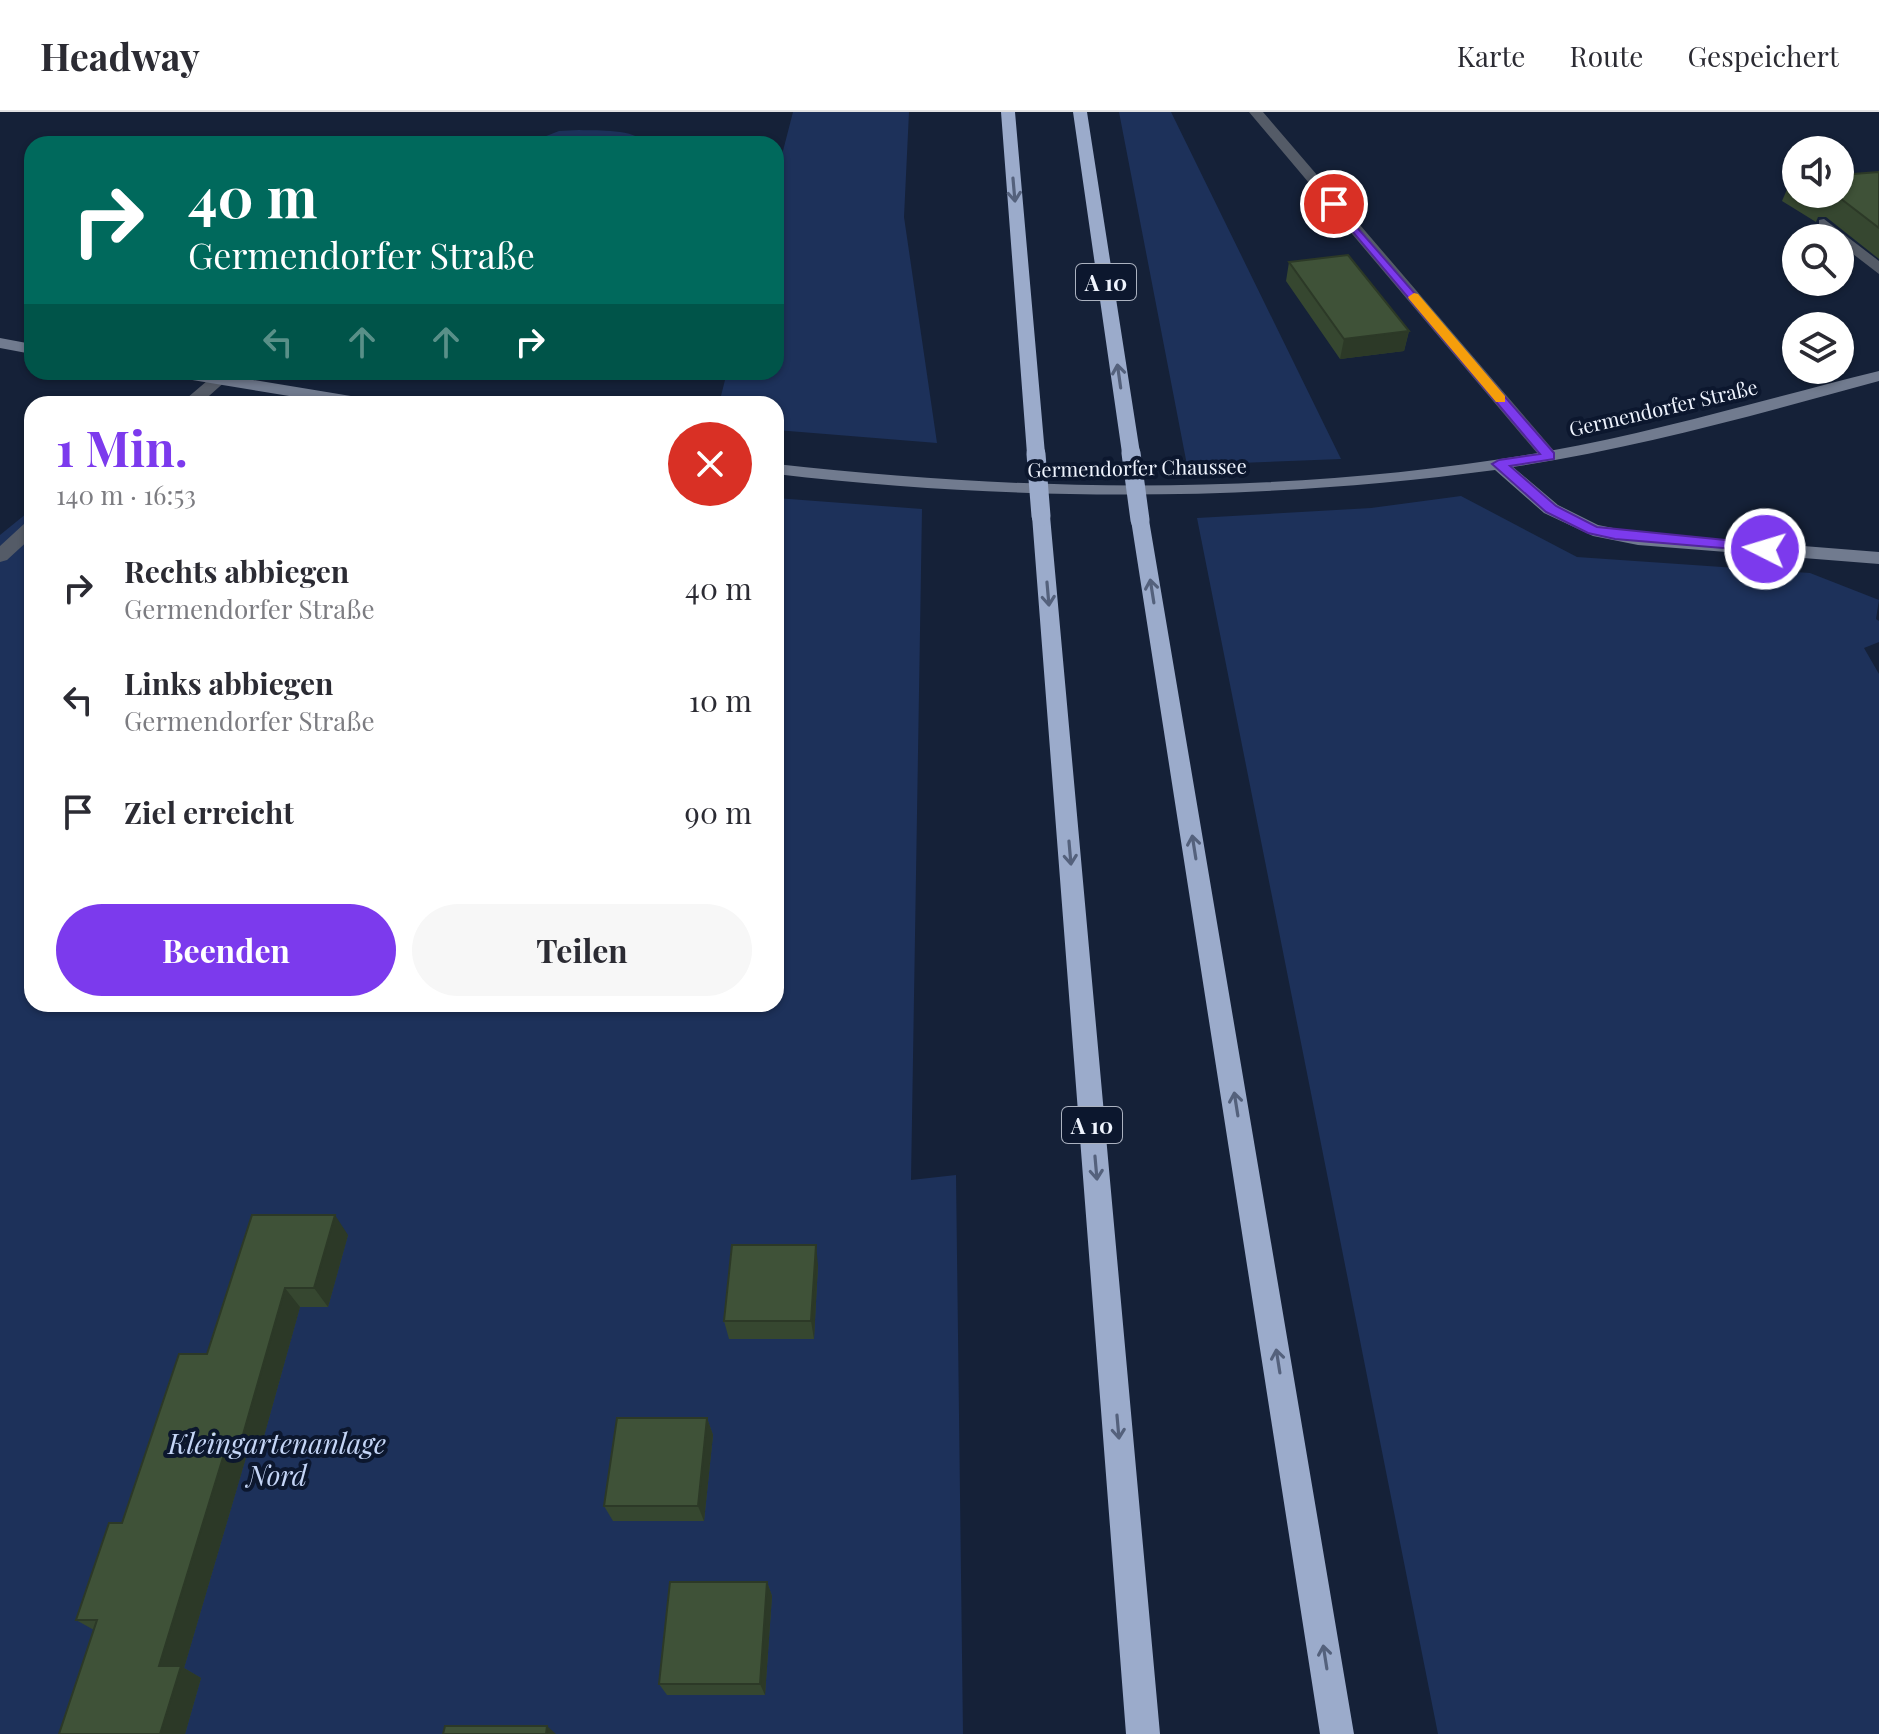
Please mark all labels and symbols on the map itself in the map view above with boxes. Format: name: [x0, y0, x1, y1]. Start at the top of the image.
pin: [1300, 170, 1368, 238]
one-way arrow: [1007, 176, 1022, 203]
road number: A 10: [1076, 264, 1136, 300]
one-way arrow: [1111, 363, 1126, 389]
street label: Germendorfer Straße: [1566, 372, 1760, 442]
street label: Germendorfer Chaussee: [1027, 452, 1247, 482]
position arrow: [1723, 507, 1807, 591]
one-way arrow: [1144, 579, 1159, 604]
one-way arrow: [1041, 580, 1056, 607]
one-way arrow: [1186, 835, 1201, 861]
one-way arrow: [1062, 839, 1077, 866]
one-way arrow: [1228, 1092, 1243, 1117]
road number: A 10: [1062, 1107, 1122, 1143]
one-way arrow: [1089, 1154, 1104, 1181]
one-way arrow: [1270, 1348, 1285, 1374]
one-way arrow: [1110, 1413, 1125, 1440]
park label: Kleingartenanlage Nord: [167, 1424, 386, 1493]
one-way arrow: [1317, 1645, 1332, 1670]

